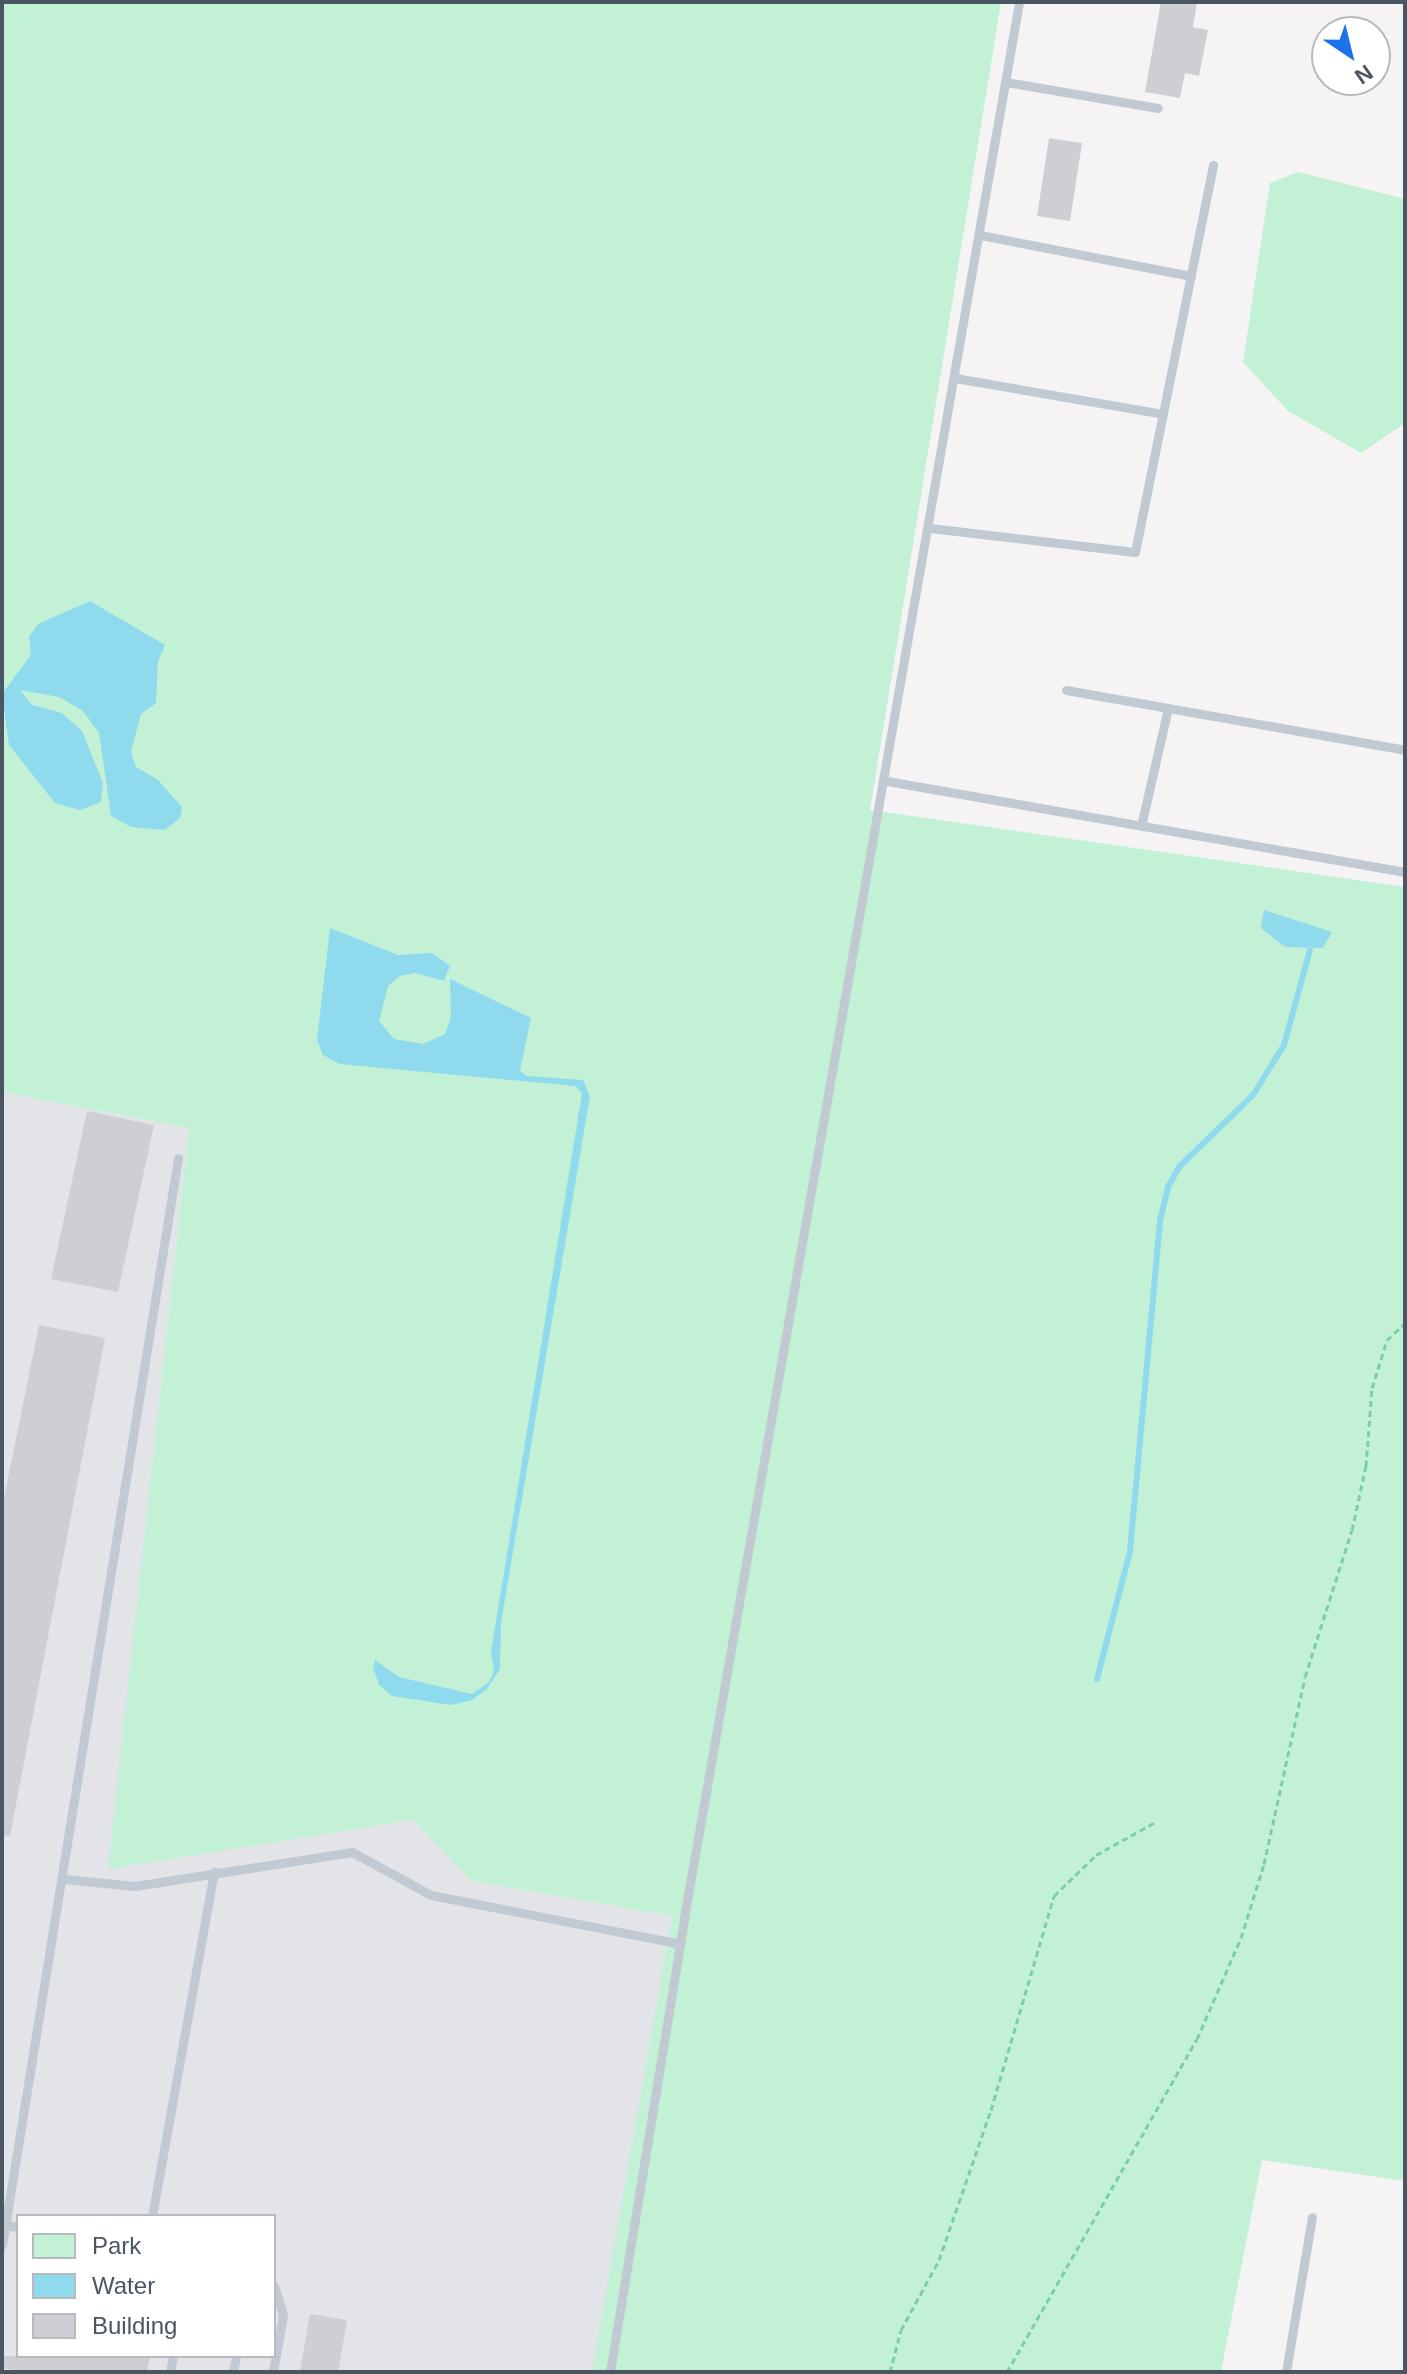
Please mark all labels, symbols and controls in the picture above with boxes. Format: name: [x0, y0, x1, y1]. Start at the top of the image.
north arrow: [1311, 16, 1391, 96]
text: N: [1350, 60, 1378, 89]
legend: [16, 2214, 276, 2358]
text: Park: [92, 2232, 141, 2259]
text: Water: [92, 2272, 155, 2299]
text: Building: [92, 2312, 177, 2339]

